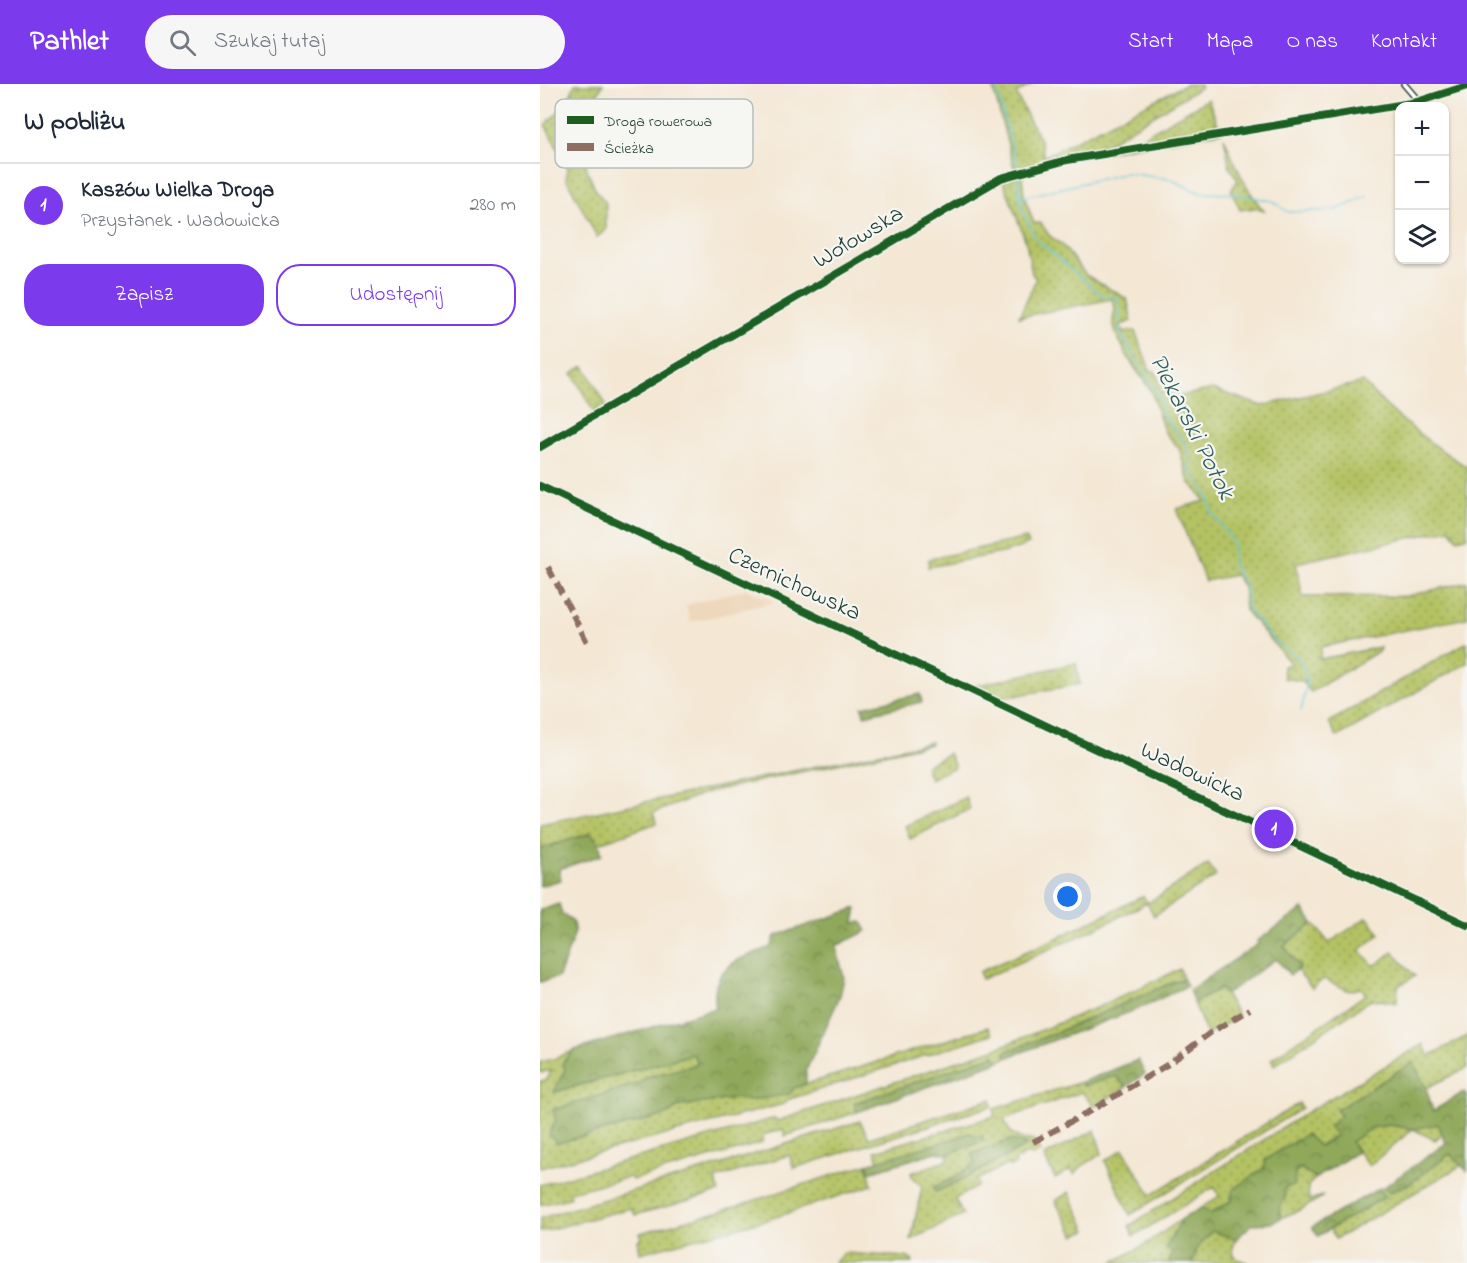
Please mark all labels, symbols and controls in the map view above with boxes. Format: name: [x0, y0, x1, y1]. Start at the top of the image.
search box: [145, 15, 565, 69]
text: Pathlet: [30, 22, 109, 63]
icon: search: [166, 26, 199, 59]
text: Szukaj tutaj: [214, 26, 325, 58]
text: Start: [1128, 27, 1174, 57]
text: Mapa: [1207, 27, 1253, 57]
text: O nas: [1286, 27, 1338, 57]
text: Kontakt: [1371, 27, 1437, 57]
legend: [555, 99, 753, 168]
map controls: [1395, 102, 1449, 264]
button: +: [1395, 102, 1449, 156]
text: W pobliżu: [24, 104, 125, 142]
text: Droga rowerowa: [603, 110, 712, 134]
text: Ścieżka: [604, 137, 654, 161]
button: −: [1395, 156, 1449, 210]
text: Kaszów Wielka Droga: [81, 175, 274, 207]
text: 1: [40, 191, 47, 220]
text: 280 m: [469, 191, 516, 220]
street label: Wołowska: [807, 197, 911, 279]
text: Przystanek · Wadowicka: [81, 207, 280, 236]
button: layers: [1395, 210, 1449, 264]
button: Zapisz: [24, 264, 264, 326]
button: Udostępnij: [276, 264, 516, 326]
water label: Piekarski Potok: [1138, 348, 1245, 508]
street label: Czernichowska: [722, 539, 866, 631]
street label: Wadowicka: [1134, 734, 1250, 812]
pin: 1: [1254, 806, 1294, 852]
your location: [1053, 882, 1082, 911]

